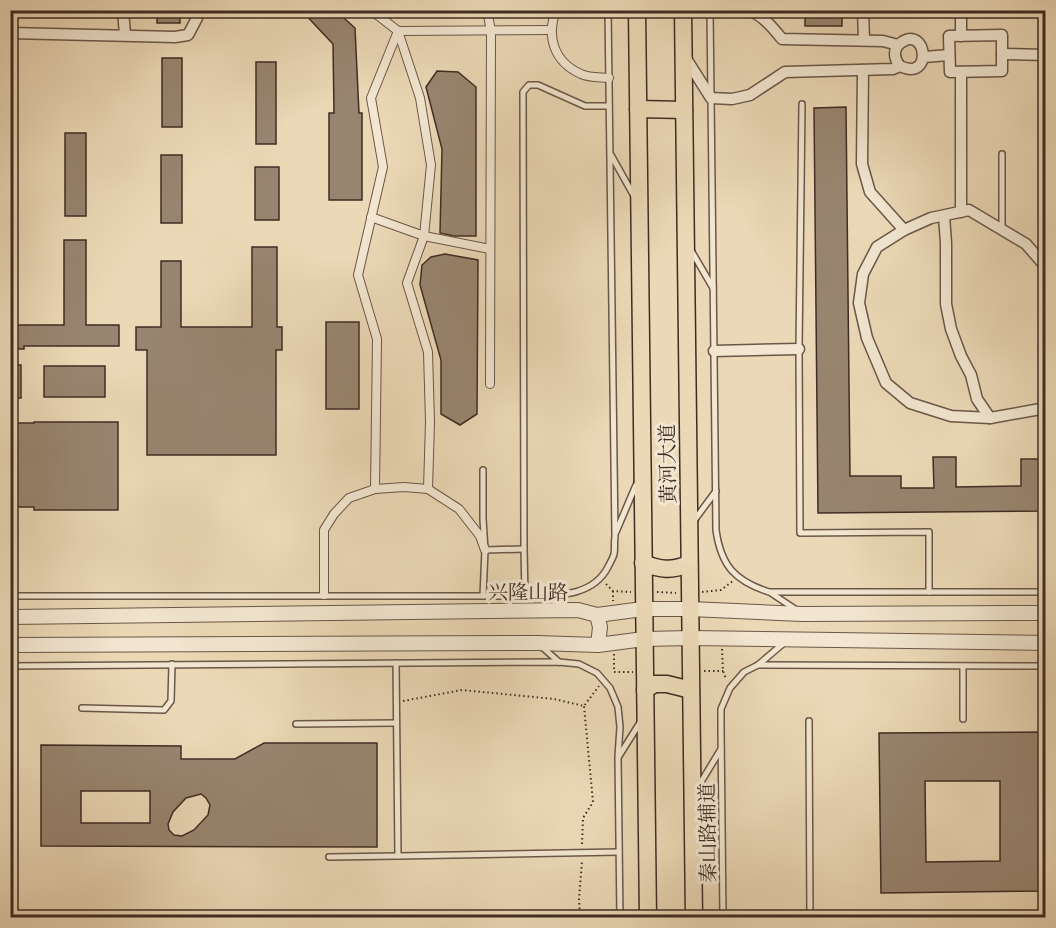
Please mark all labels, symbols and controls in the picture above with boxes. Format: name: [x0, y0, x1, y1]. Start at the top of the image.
street label: 黄河大道: [652, 424, 682, 504]
street label: 兴隆山路: [488, 577, 568, 606]
street label: 秦山路辅道: [692, 783, 722, 883]

